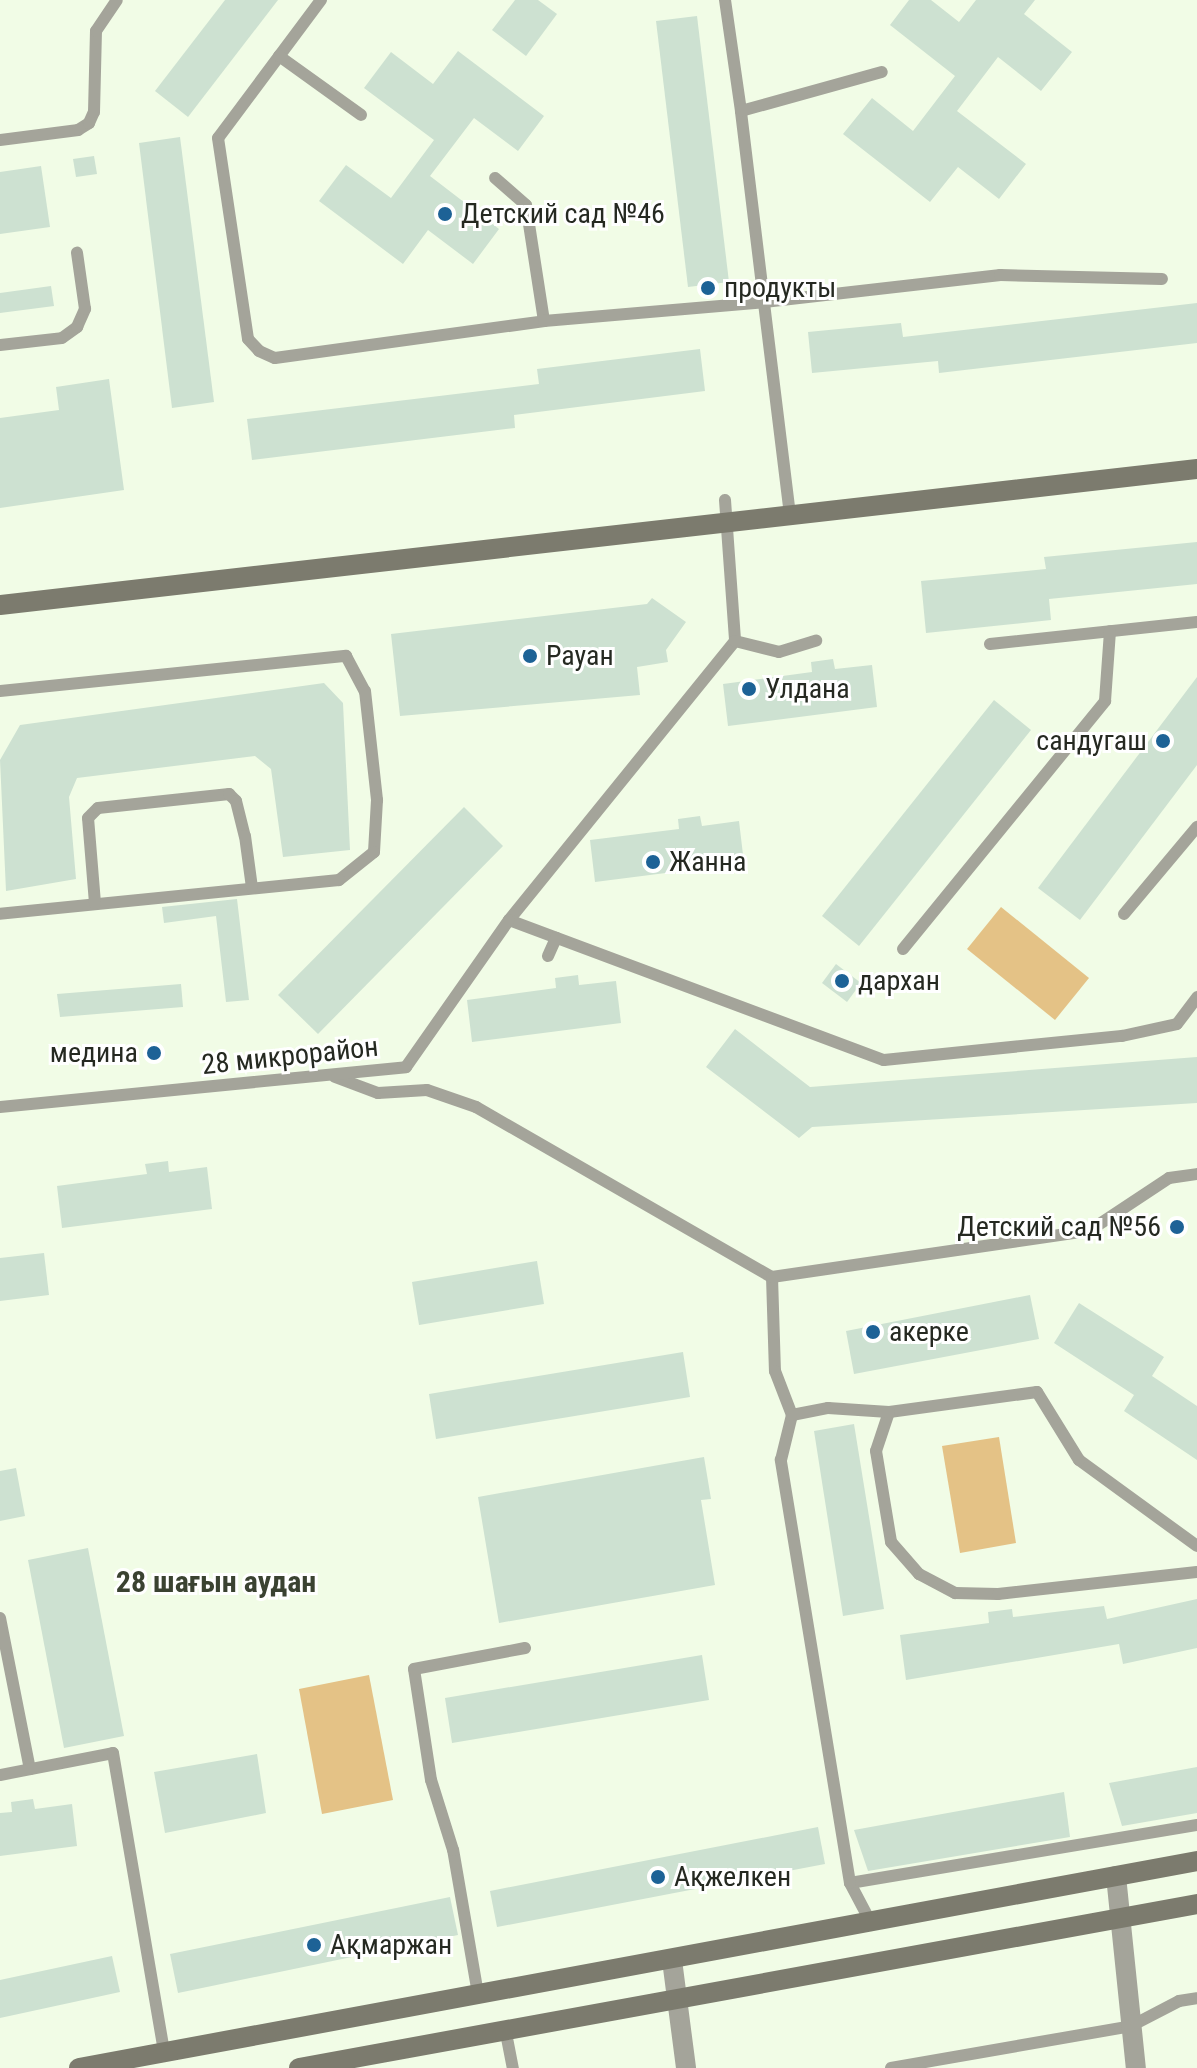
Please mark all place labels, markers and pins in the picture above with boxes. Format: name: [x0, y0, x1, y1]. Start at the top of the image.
place label: Детский сад №46: [461, 197, 665, 231]
marker: Детский сад №46: [436, 205, 454, 223]
place label: продукты: [724, 271, 836, 305]
marker: продукты: [699, 279, 717, 297]
place label: Рауан: [546, 639, 614, 673]
marker: Рауан: [521, 647, 539, 665]
place label: Улдана: [765, 672, 850, 706]
marker: Улдана: [740, 680, 758, 698]
place label: сандугаш: [1036, 724, 1147, 758]
marker: сандугаш: [1154, 732, 1172, 750]
place label: Жанна: [669, 845, 746, 879]
marker: Жанна: [644, 853, 662, 871]
place label: дархан: [858, 964, 940, 998]
marker: дархан: [833, 972, 851, 990]
place label: медина: [50, 1036, 138, 1070]
marker: медина: [145, 1044, 163, 1062]
place label: Детский сад №56: [957, 1210, 1161, 1244]
marker: Детский сад №56: [1168, 1218, 1186, 1236]
place label: акерке: [889, 1315, 969, 1349]
marker: акерке: [864, 1323, 882, 1341]
place label: Ақжелкен: [674, 1860, 791, 1894]
marker: Ақжелкен: [649, 1868, 667, 1886]
place label: Ақмаржан: [330, 1928, 452, 1962]
marker: Ақмаржан: [305, 1936, 323, 1954]

